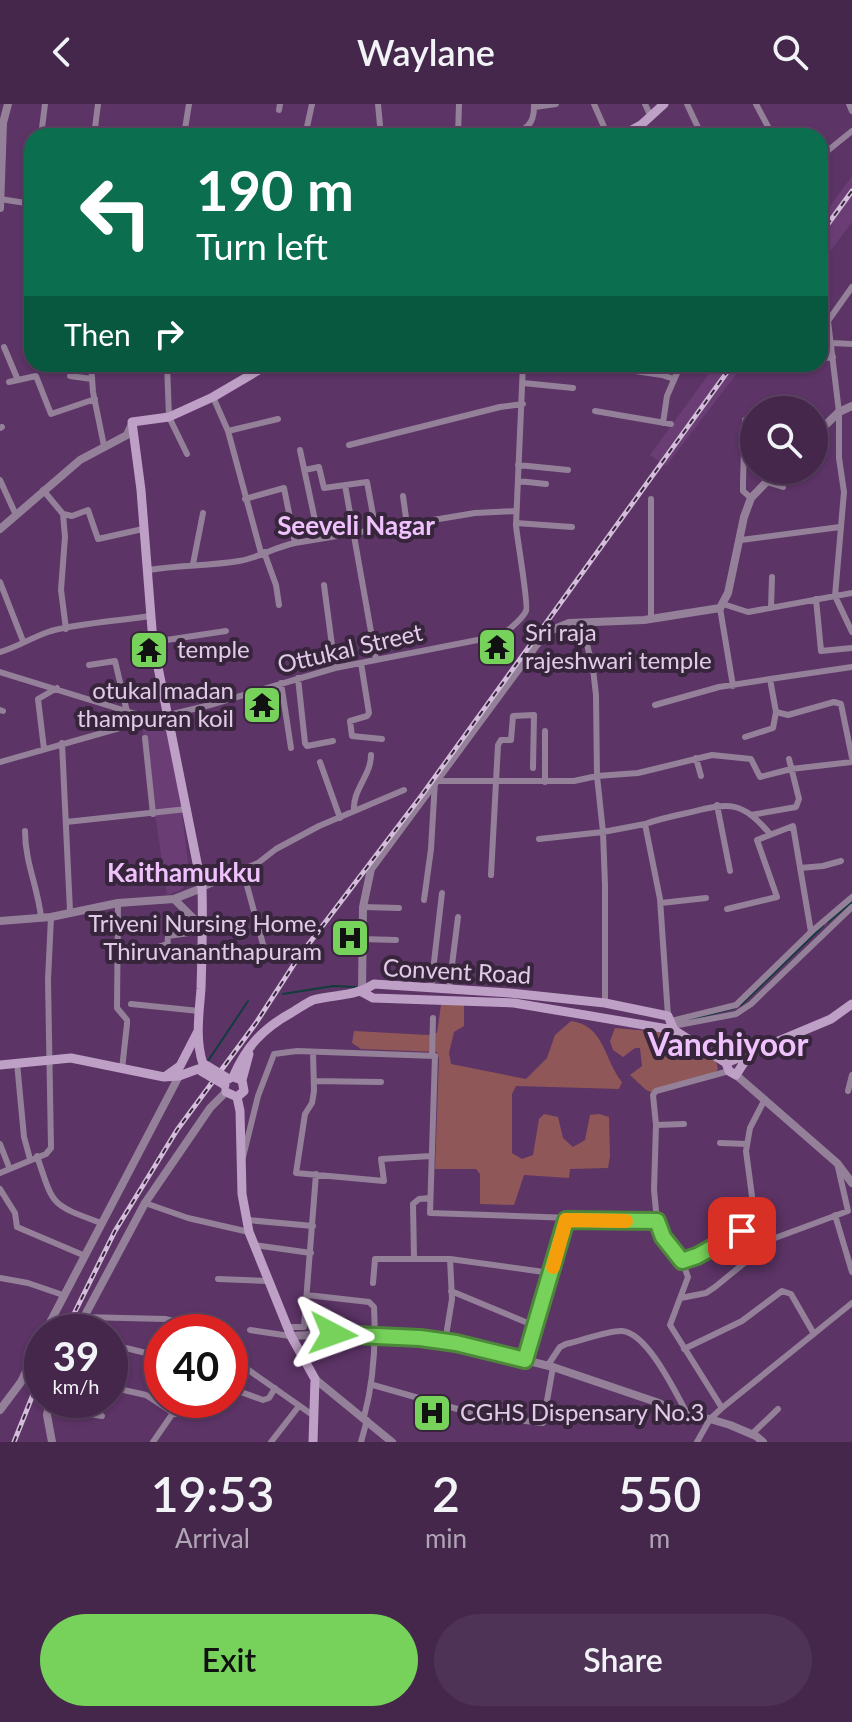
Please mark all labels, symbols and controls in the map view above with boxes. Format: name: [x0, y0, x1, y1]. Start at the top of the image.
icon: back: [40, 30, 84, 74]
text: Waylane: [357, 30, 495, 74]
icon: search: [768, 30, 812, 74]
text: 190 m: [196, 156, 354, 223]
icon: left: [64, 160, 168, 264]
text: Turn left: [196, 224, 328, 268]
icon: right: [147, 312, 191, 356]
text: Then: [64, 316, 131, 352]
map controls: [740, 396, 828, 484]
button: search: [740, 396, 828, 484]
district label: Seeveli Nagar: [277, 509, 435, 541]
street label: Ottukal Street: [274, 617, 425, 678]
place label: Sri raja rajeshwari temple: [525, 617, 712, 674]
temple icon: Sri raja rajeshwari temple: [476, 626, 518, 668]
temple icon: temple: [128, 629, 170, 671]
place label: temple: [177, 634, 250, 663]
place label: otukal madan thampuran koil: [77, 675, 234, 732]
temple icon: otukal madan thampuran koil: [241, 684, 283, 726]
district label: Kaithamukku: [107, 856, 261, 888]
place label: Triveni Nursing Home, Thiruvananthapuram: [88, 908, 322, 965]
hospital icon: Triveni Nursing Home, Thiruvananthapuram: [329, 917, 371, 959]
street label: Convent Road: [382, 952, 532, 989]
district label: Vanchiyoor: [647, 1024, 808, 1063]
pin: [708, 1197, 776, 1265]
icon: arrive: [720, 1209, 764, 1253]
position arrow: [291, 1292, 375, 1376]
speed limit sign: 40: [144, 1314, 248, 1418]
text: 39: [53, 1332, 99, 1380]
text: km/h: [53, 1374, 99, 1398]
hospital icon: CGHS Dispensary No.3: [411, 1392, 453, 1434]
place label: CGHS Dispensary No.3: [460, 1397, 705, 1426]
text: 19:53: [151, 1465, 274, 1522]
text: 2: [432, 1465, 460, 1522]
text: 550: [618, 1465, 701, 1522]
text: Arrival: [175, 1522, 250, 1554]
text: min: [425, 1522, 467, 1554]
text: m: [649, 1522, 670, 1554]
button: Exit: [40, 1614, 418, 1706]
button: Share: [434, 1614, 812, 1706]

